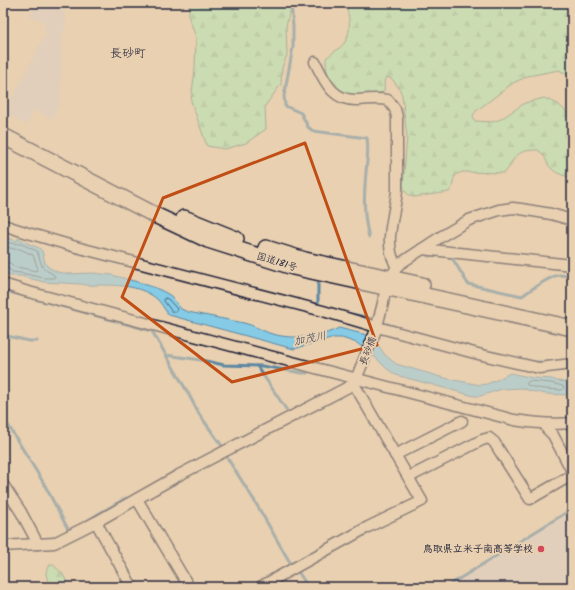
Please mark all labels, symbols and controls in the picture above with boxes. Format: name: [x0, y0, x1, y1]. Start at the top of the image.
district label: 長砂町: [110, 44, 146, 63]
street label: 国道181号: [254, 248, 300, 276]
water label: 加茂川: [292, 327, 328, 351]
street label: 長砂橋: [355, 334, 381, 368]
place label: 鳥取県立米子南高等学校: [423, 541, 533, 557]
marker: 鳥取県立米子南高等学校: [536, 544, 546, 554]

